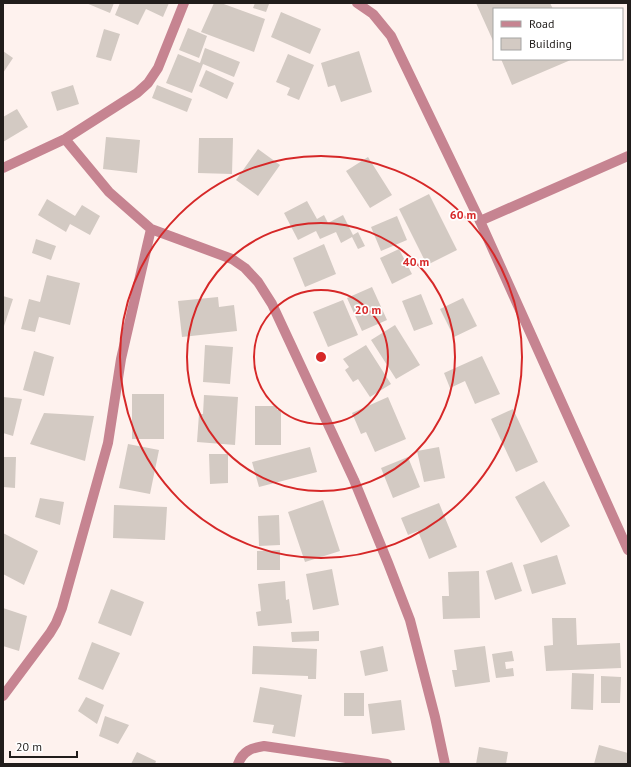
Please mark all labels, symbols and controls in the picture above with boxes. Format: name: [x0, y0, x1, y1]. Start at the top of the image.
legend: [493, 8, 623, 60]
text: Road: [529, 16, 554, 31]
text: Building: [529, 36, 572, 51]
text: 60 m: [450, 207, 476, 222]
text: 40 m: [403, 254, 429, 269]
text: 20 m: [355, 302, 381, 317]
centre of rings: [314, 350, 328, 364]
scale bar: [10, 733, 77, 759]
text: 20 m: [16, 739, 42, 754]

